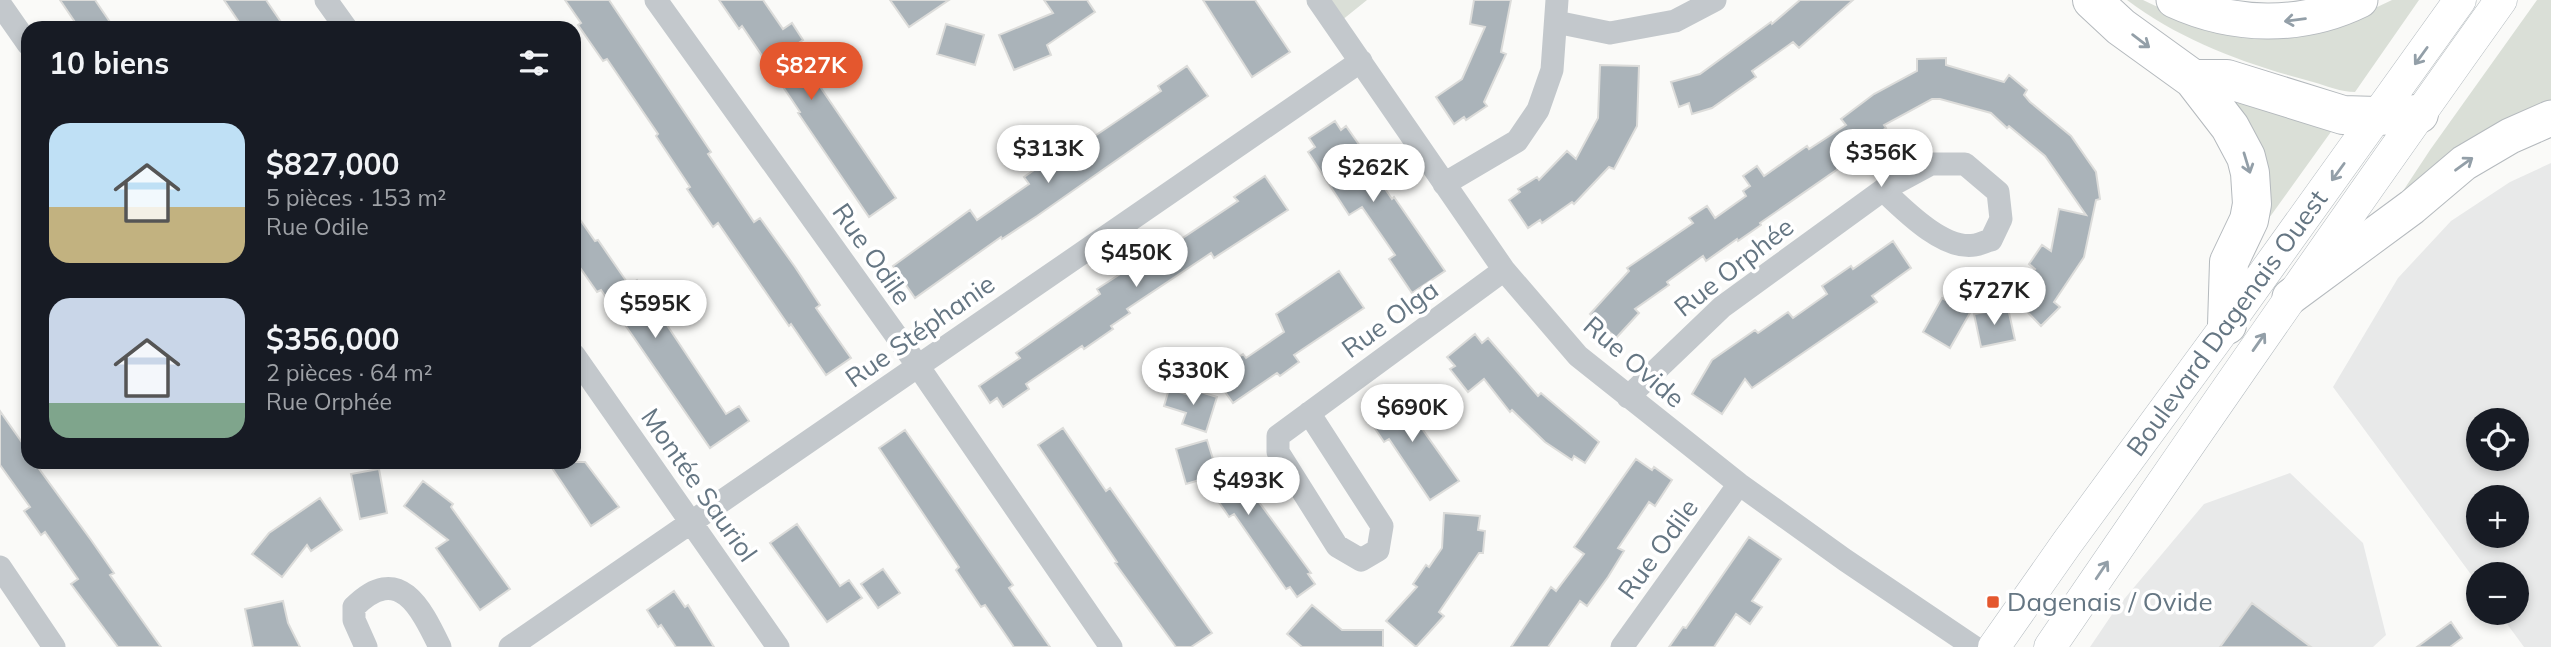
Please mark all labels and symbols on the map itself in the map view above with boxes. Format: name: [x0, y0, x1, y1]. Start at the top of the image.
one-way arrow: [2284, 13, 2307, 26]
one-way arrow: [2131, 34, 2150, 49]
pin: $827K: [762, 42, 860, 102]
one-way arrow: [2414, 46, 2428, 65]
pin: $313K: [999, 125, 1097, 185]
pin: $356K: [1832, 130, 1930, 189]
pin: $262K: [1324, 144, 1422, 204]
one-way arrow: [2241, 151, 2254, 173]
one-way arrow: [2454, 156, 2473, 171]
one-way arrow: [2330, 162, 2345, 181]
street label: Boulevard Dagenais Ouest: [2119, 183, 2334, 462]
street label: Rue Odile: [826, 197, 919, 311]
street label: Rue Orphée: [1667, 210, 1800, 323]
pin: $450K: [1087, 230, 1185, 289]
street label: Rue Stéphanie: [838, 267, 1001, 394]
pin: $727K: [1945, 268, 2043, 327]
street label: Rue Olga: [1335, 272, 1444, 365]
pin: $595K: [606, 280, 704, 340]
street label: Rue Ovide: [1577, 309, 1692, 415]
one-way arrow: [2252, 333, 2266, 352]
pin: $330K: [1144, 348, 1242, 407]
pin: $690K: [1363, 384, 1461, 444]
street label: Montée Sauriol: [634, 402, 765, 568]
pin: $493K: [1199, 458, 1297, 517]
street label: Rue Odile: [1610, 492, 1705, 605]
one-way arrow: [2094, 561, 2109, 580]
place label: Dagenais / Ovide: [2007, 585, 2213, 618]
marker: Dagenais / Ovide: [1985, 594, 2001, 610]

